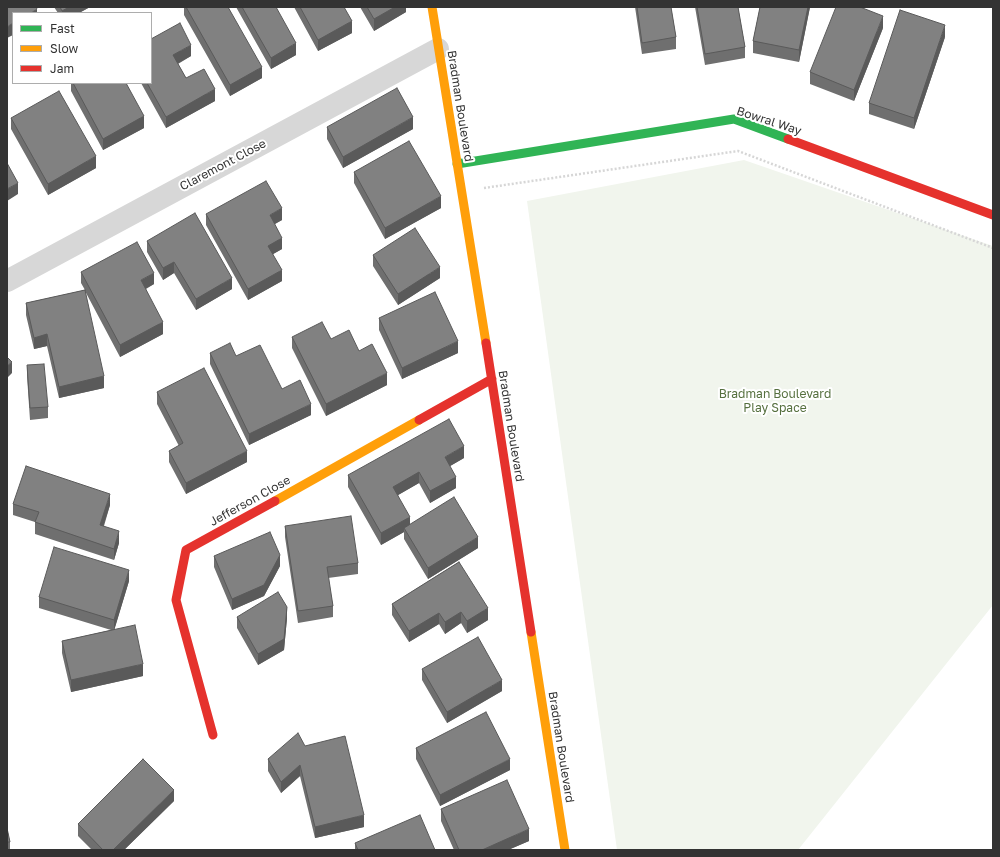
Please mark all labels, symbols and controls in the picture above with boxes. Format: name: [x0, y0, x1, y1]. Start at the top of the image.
legend: [12, 12, 152, 84]
text: Fast: [50, 21, 75, 36]
text: Slow: [50, 41, 78, 56]
street label: Bradman Boulevard: [444, 49, 476, 163]
text: Jam: [50, 61, 74, 76]
street label: Bowral Way: [735, 104, 803, 138]
street label: Claremont Close: [177, 136, 269, 194]
street label: Bradman Boulevard: [495, 369, 527, 483]
park label: Bradman Boulevard Play Space: [719, 387, 831, 415]
street label: Jefferson Close: [207, 473, 293, 529]
street label: Bradman Boulevard: [545, 690, 577, 804]

